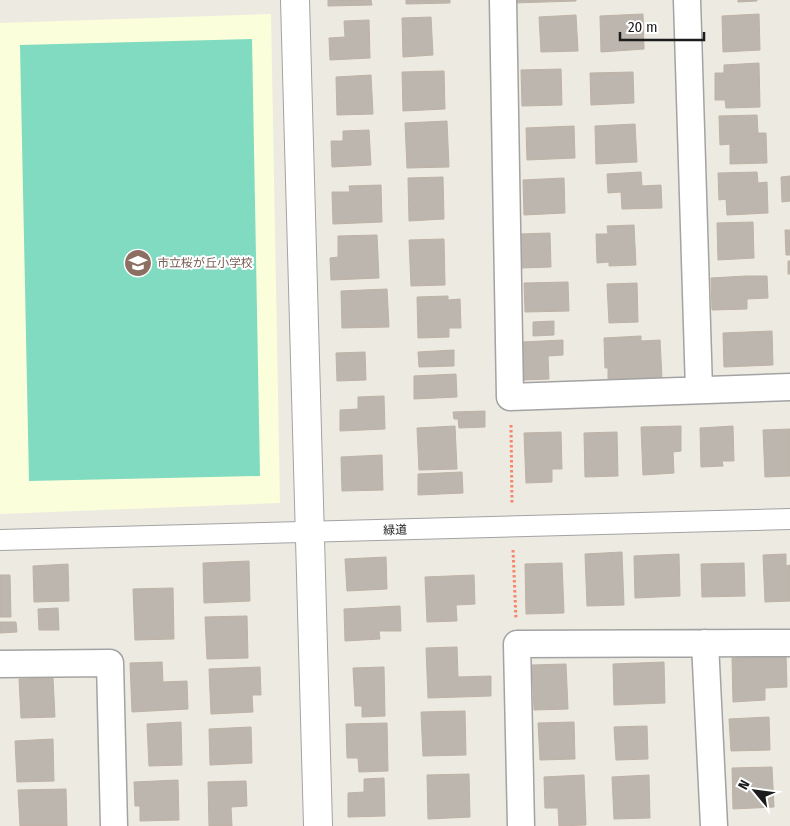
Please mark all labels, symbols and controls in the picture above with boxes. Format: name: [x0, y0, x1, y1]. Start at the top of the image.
scale bar: [620, 10, 704, 42]
text: 20 m: [628, 18, 658, 36]
school or university icon: 市立桜が丘小学校: [123, 248, 153, 278]
place label: 市立桜が丘小学校: [157, 256, 253, 270]
street label: 緑道: [383, 523, 407, 537]
north arrow: [730, 766, 780, 816]
text: N: [735, 777, 754, 793]

